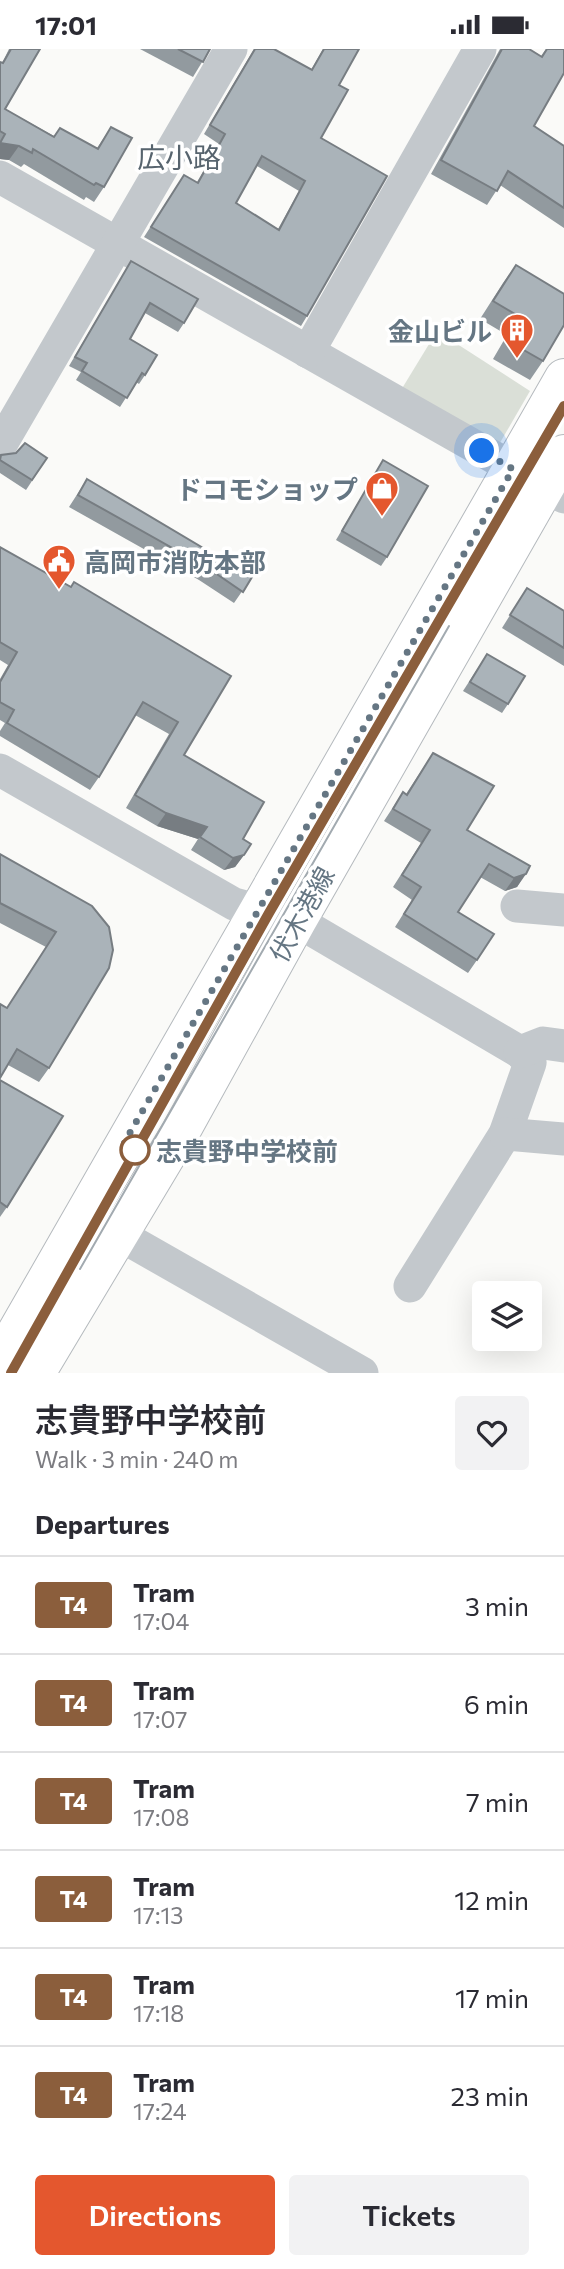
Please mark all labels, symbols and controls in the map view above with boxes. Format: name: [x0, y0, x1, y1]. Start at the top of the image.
text: 17:01: [35, 9, 97, 40]
district label: 広小路: [137, 140, 221, 174]
building icon: 金山ビル: [498, 311, 536, 360]
place label: 金山ビル: [388, 315, 492, 346]
your location: [464, 433, 499, 468]
shop icon: ドコモショップ: [363, 469, 401, 518]
place label: ドコモショップ: [176, 473, 358, 504]
public building icon: 高岡市消防本部: [40, 542, 78, 591]
place label: 高岡市消防本部: [84, 546, 266, 577]
street label: 伏木港線: [262, 861, 340, 967]
marker: 志貴野中学校前: [120, 1135, 150, 1165]
place label: 志貴野中学校前: [156, 1135, 338, 1166]
map controls: [472, 1281, 542, 1351]
button: layers: [472, 1281, 542, 1351]
button: heart: [455, 1396, 529, 1470]
text: 志貴野中学校前: [35, 1398, 266, 1439]
text: Walk · 3 min · 240 m: [35, 1445, 238, 1473]
text: Departures: [35, 1508, 170, 1539]
text: Tram: [133, 1576, 195, 1607]
text: T4: [59, 1590, 88, 1619]
text: 3 min: [465, 1590, 529, 1621]
text: 17:04: [133, 1607, 189, 1635]
text: Tram: [133, 1674, 195, 1705]
text: T4: [59, 1688, 88, 1717]
text: 6 min: [464, 1688, 529, 1719]
text: 17:07: [133, 1705, 187, 1733]
text: Tram: [133, 1772, 195, 1803]
text: T4: [59, 1786, 88, 1815]
text: 7 min: [466, 1786, 529, 1817]
text: 17:08: [133, 1803, 189, 1831]
text: Tram: [133, 1870, 195, 1901]
text: T4: [59, 1884, 88, 1913]
text: 12 min: [454, 1884, 529, 1915]
text: 17:13: [133, 1901, 183, 1929]
text: Tram: [133, 1968, 195, 1999]
text: T4: [59, 1982, 88, 2011]
text: 17 min: [455, 1982, 529, 2013]
text: 17:18: [133, 1999, 184, 2027]
text: Tram: [133, 2066, 195, 2097]
text: T4: [59, 2080, 88, 2109]
text: 23 min: [451, 2080, 529, 2111]
text: 17:24: [133, 2097, 187, 2125]
button: Directions: [35, 2175, 275, 2255]
button: Tickets: [289, 2175, 529, 2255]

